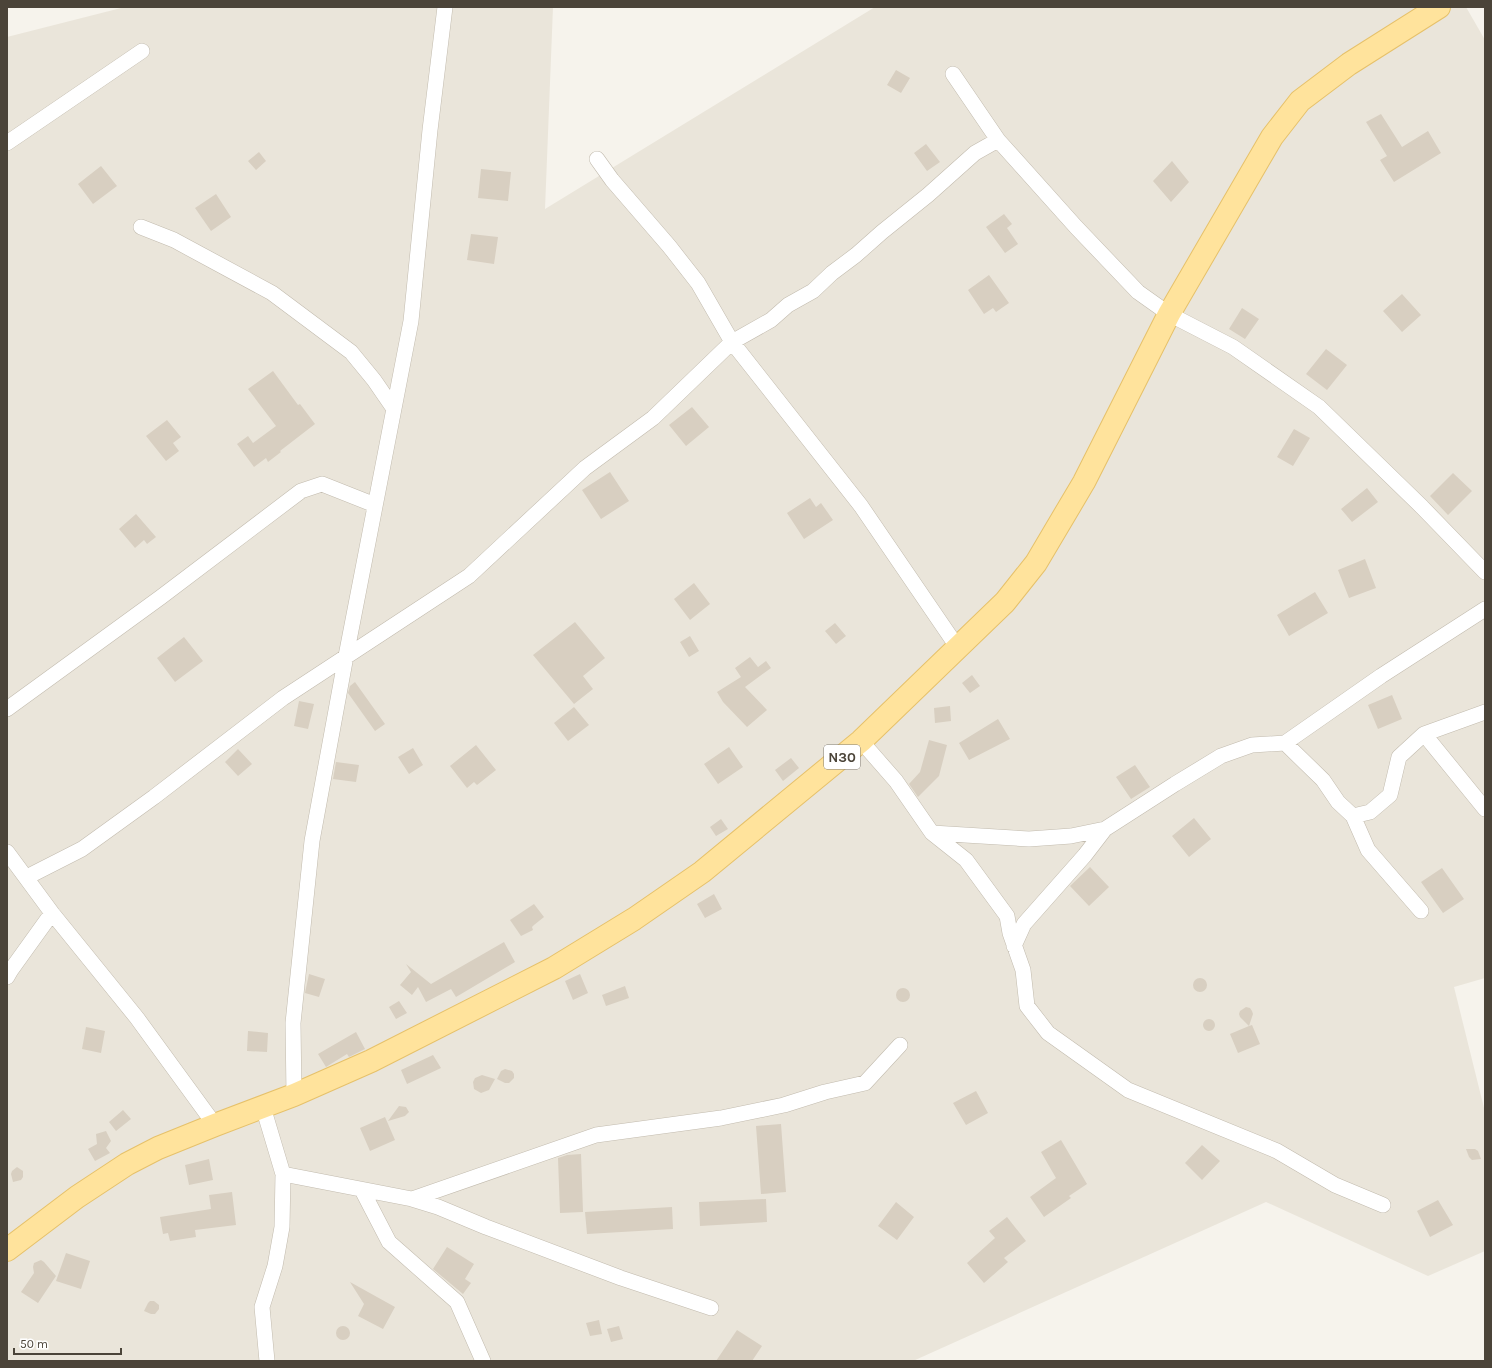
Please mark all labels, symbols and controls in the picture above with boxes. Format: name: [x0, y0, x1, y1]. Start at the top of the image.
road number: N30: [824, 745, 860, 769]
scale bar: [14, 1330, 121, 1356]
text: 50 m: [20, 1337, 48, 1351]

